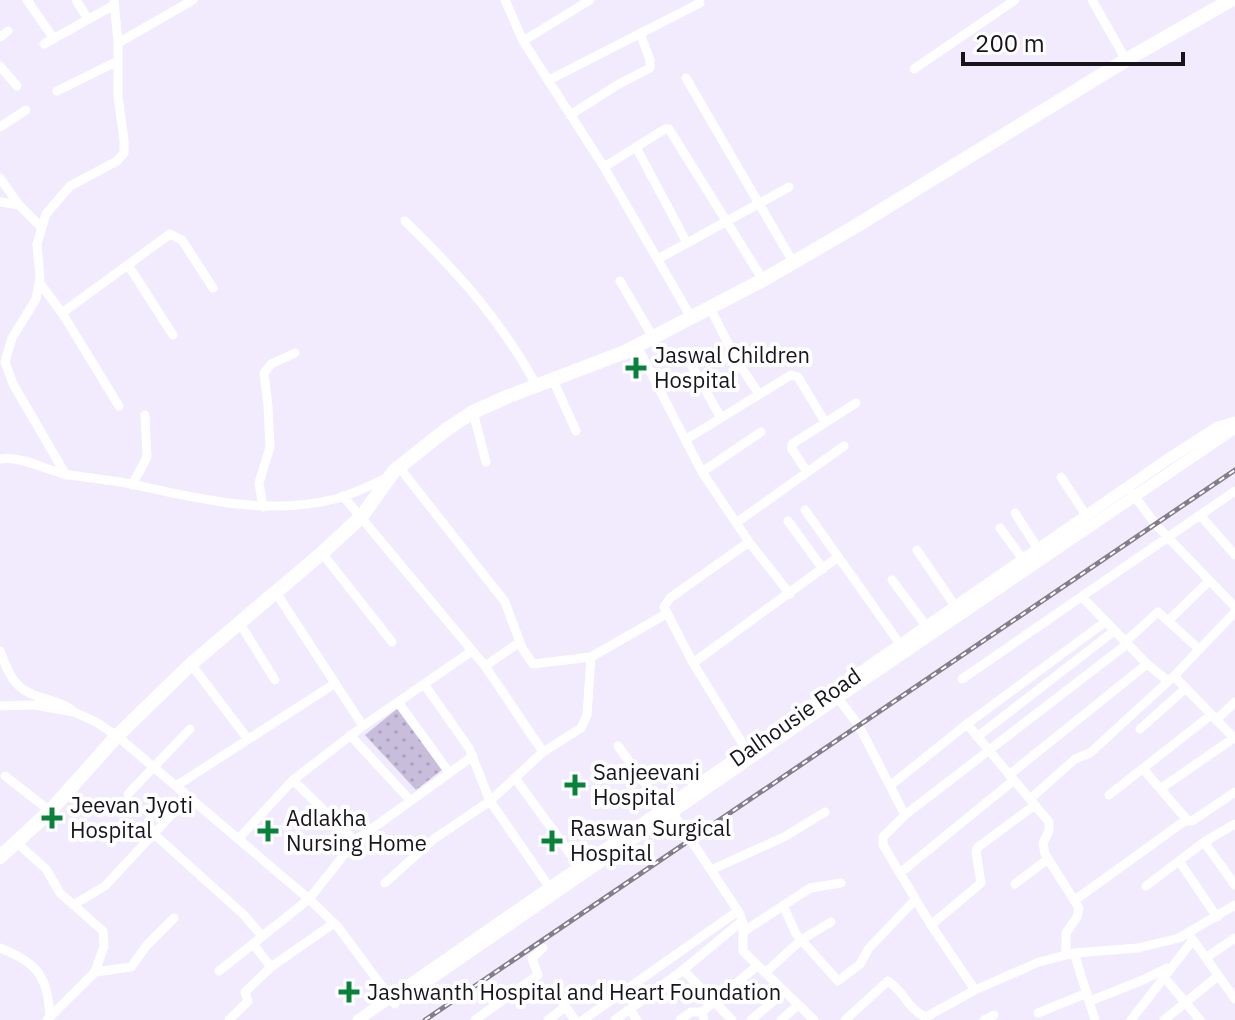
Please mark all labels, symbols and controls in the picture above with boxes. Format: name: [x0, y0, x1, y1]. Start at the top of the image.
scale bar: [963, 16, 1183, 66]
text: 200 m: [975, 27, 1045, 59]
place label: Jaswal Children Hospital: [654, 340, 810, 394]
marker: Jaswal Children Hospital: [625, 357, 647, 379]
street label: Dalhousie Road: [723, 661, 866, 773]
place label: Sanjeevani Hospital: [593, 757, 700, 811]
marker: Sanjeevani Hospital: [564, 774, 586, 796]
place label: Jeevan Jyoti Hospital: [70, 790, 193, 844]
place label: Adlakha Nursing Home: [286, 803, 427, 857]
marker: Jeevan Jyoti Hospital: [41, 807, 63, 829]
place label: Raswan Surgical Hospital: [570, 813, 731, 867]
marker: Adlakha Nursing Home: [257, 820, 279, 842]
marker: Raswan Surgical Hospital: [541, 830, 563, 852]
place label: Jashwanth Hospital and Heart Foundation: [367, 977, 781, 1006]
marker: Jashwanth Hospital and Heart Foundation: [338, 981, 360, 1003]

